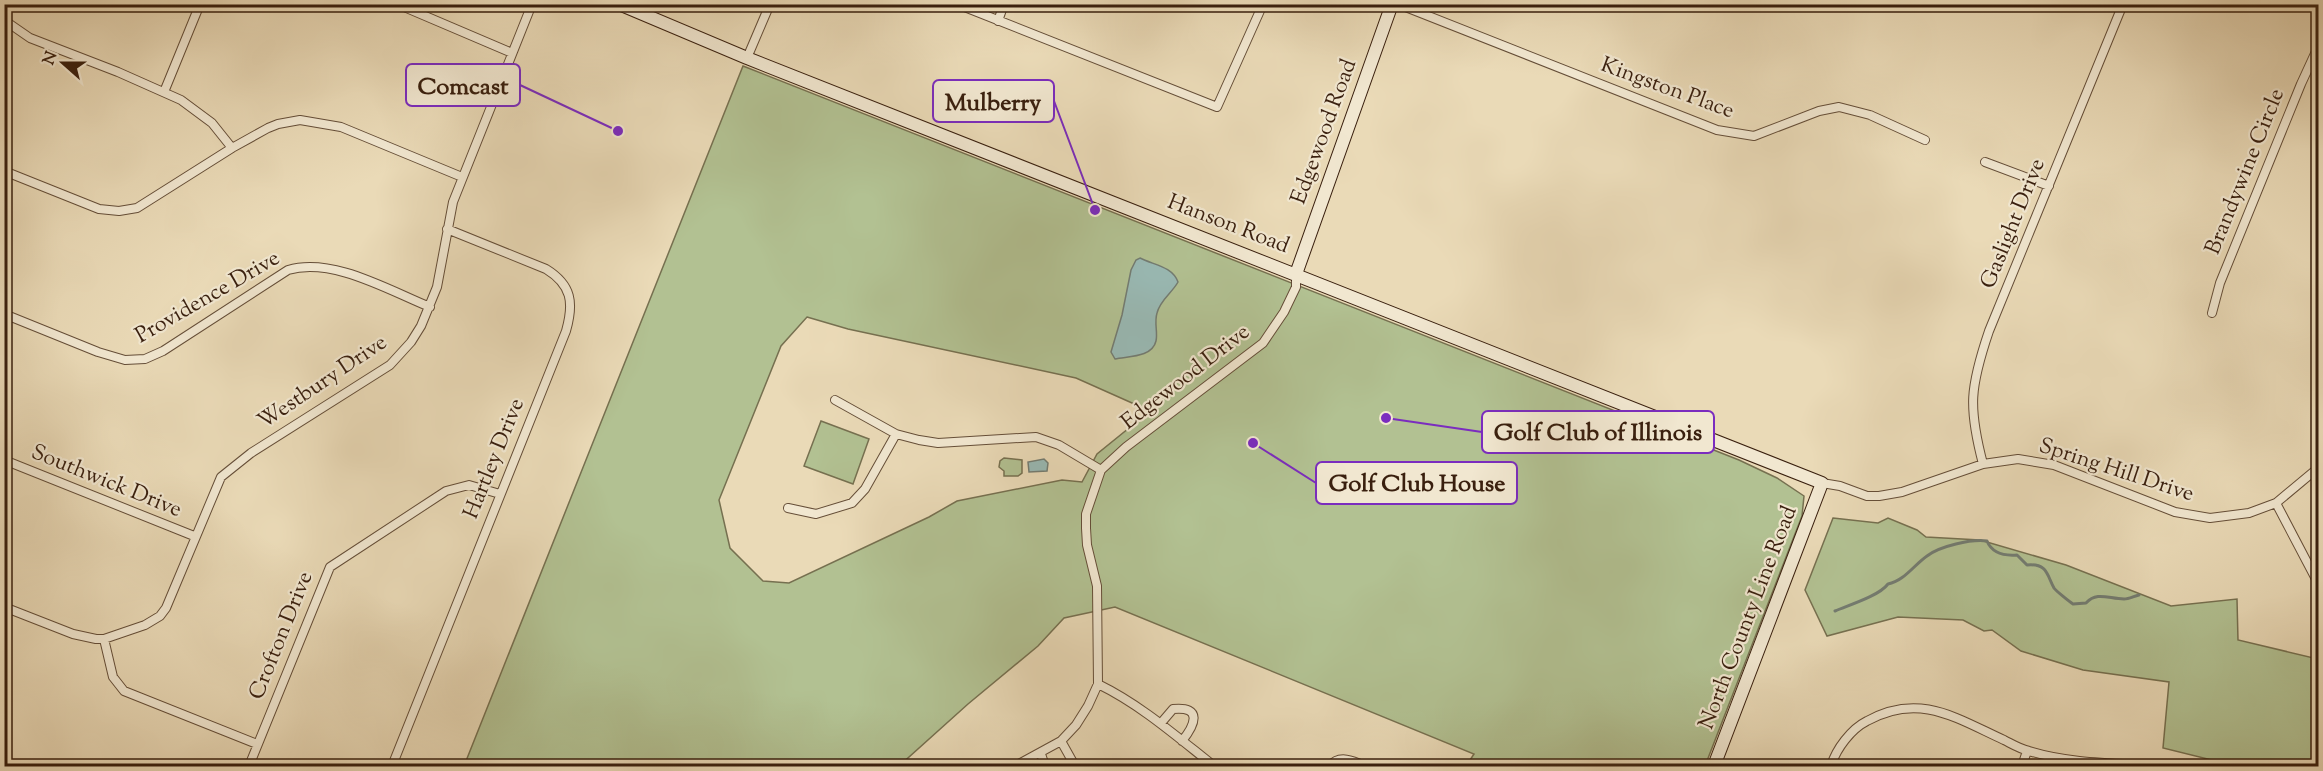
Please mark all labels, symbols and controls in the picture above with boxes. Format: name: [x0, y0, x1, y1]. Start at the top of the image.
north arrow: [33, 33, 93, 93]
text: N: [38, 48, 64, 69]
street label: Kingston Place: [1596, 50, 1738, 128]
street label: Edgewood Road: [1284, 55, 1366, 209]
callout: Comcast: [406, 64, 520, 106]
text: Comcast: [418, 71, 509, 105]
callout: Mulberry: [933, 80, 1054, 122]
street label: Brandywine Circle: [2198, 84, 2294, 260]
text: Mulberry: [945, 87, 1041, 121]
street label: Gaslight Drive: [1973, 154, 2055, 294]
street label: Hanson Road: [1162, 187, 1294, 263]
street label: Providence Drive: [130, 244, 286, 352]
street label: Edgewood Drive: [1115, 317, 1257, 439]
street label: Westbury Drive: [252, 328, 394, 438]
street label: Hartley Drive: [456, 394, 534, 524]
callout: Golf Club of Illinois: [1482, 411, 1714, 453]
text: Golf Club of Illinois: [1494, 417, 1702, 451]
street label: Spring Hill Drive: [2034, 431, 2198, 511]
street label: Southwick Drive: [26, 437, 186, 527]
callout: Golf Club House: [1316, 462, 1517, 504]
text: Golf Club House: [1329, 468, 1505, 502]
street label: North County Line Road: [1692, 502, 1806, 734]
street label: Crofton Drive: [242, 567, 322, 705]

